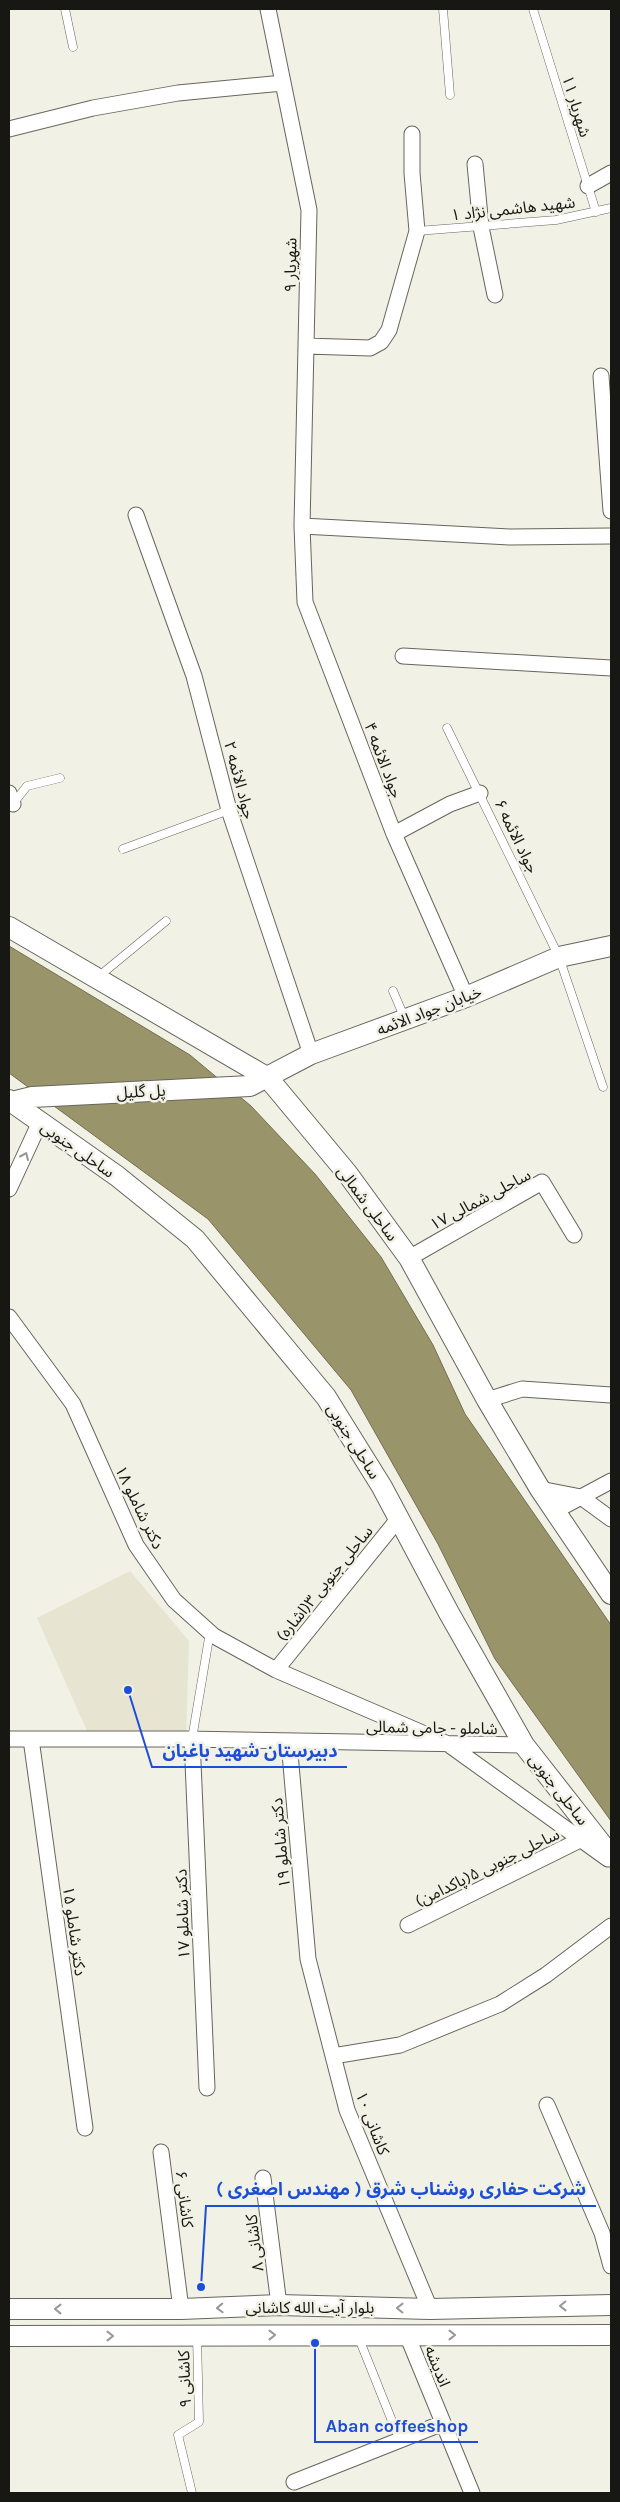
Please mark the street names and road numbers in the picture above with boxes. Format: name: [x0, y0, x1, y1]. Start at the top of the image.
street label: شهریار ۱۱: [558, 73, 595, 139]
street label: شهید هاشمی نژاد ۱: [450, 193, 576, 224]
street label: شهریار ۹: [281, 237, 300, 293]
street label: جواد الائمه ۴: [360, 720, 407, 801]
street label: جواد الائمه ۲: [220, 739, 259, 821]
street label: جواد الائمه ۶: [491, 796, 543, 876]
street label: خیابان جواد الائمه: [374, 982, 484, 1039]
street label: پل گلیل: [116, 1081, 166, 1103]
street label: ساحلی جنوبی: [37, 1117, 118, 1182]
street label: ساحلی شمالی: [333, 1162, 402, 1245]
street label: ساحلی شمالی ۱۷: [427, 1165, 534, 1234]
street label: ساحلی جنوبی: [323, 1400, 384, 1483]
street label: دکتر شاملو ۱۸: [111, 1462, 168, 1552]
street label: ساحلی جنوبی ۳(اشاره): [272, 1522, 377, 1645]
street label: شاملو - جامی شمالی: [366, 1717, 498, 1738]
street label: ساحلی جنوبی: [525, 1750, 592, 1829]
street label: دکتر شاملو ۱۹: [267, 1797, 294, 1889]
street label: ساحلی جنوبی ۵(پاکدامن): [412, 1824, 563, 1912]
street label: دکتر شاملو ۱۷: [171, 1868, 194, 1959]
street label: دکتر شاملو ۱۵: [59, 1885, 90, 1977]
street label: کاشانی ۱۰: [352, 2089, 393, 2158]
street label: کاشانی ۶: [172, 2169, 197, 2229]
street label: کاشانی ۸: [242, 2213, 267, 2273]
street label: بلوار آیت الله کاشانی: [246, 2298, 374, 2317]
street label: اندیشه: [421, 2343, 454, 2390]
street label: کاشانی ۹: [174, 2350, 195, 2408]

